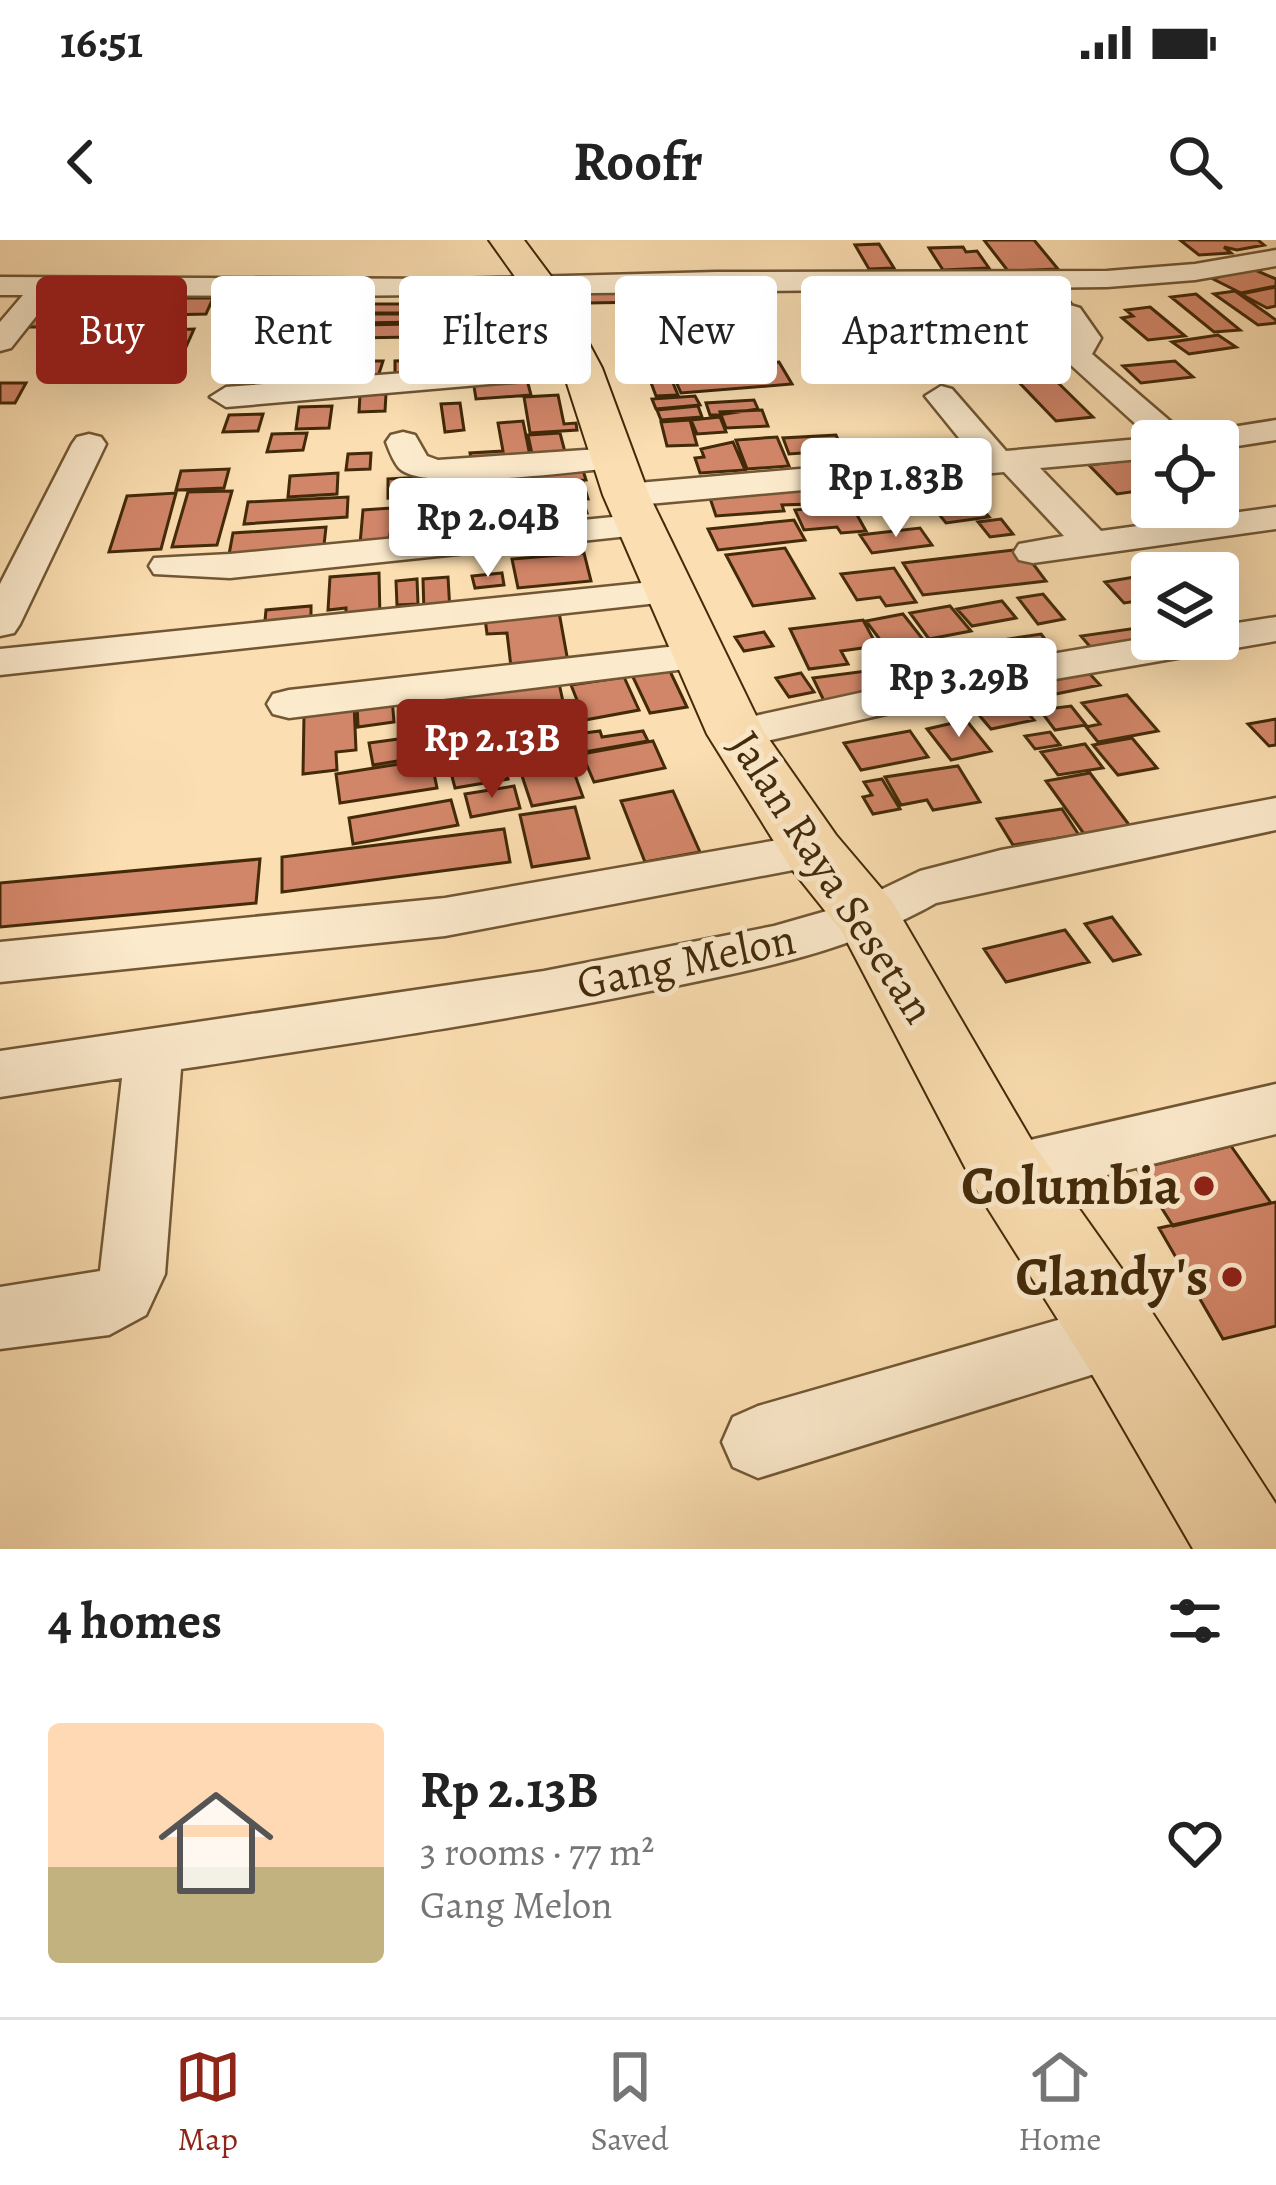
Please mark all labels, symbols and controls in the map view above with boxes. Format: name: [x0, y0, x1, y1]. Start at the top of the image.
text: 16:51: [60, 11, 143, 73]
text: Roofr: [573, 125, 703, 199]
icon: back: [48, 129, 114, 195]
icon: search: [1162, 129, 1228, 195]
chip: Buy: [36, 276, 187, 384]
chip: Rent: [211, 276, 375, 384]
chip: Filters: [399, 276, 591, 384]
chip: New: [615, 276, 777, 384]
chip: Apartment: [801, 276, 1071, 384]
map controls: [1131, 420, 1239, 660]
button: locate: [1131, 420, 1239, 528]
pin: Rp 1.83B: [772, 438, 1020, 540]
text: Rp 1.83B: [828, 450, 964, 503]
pin: Rp 2.04B: [364, 478, 612, 580]
text: Rp 2.04B: [416, 490, 560, 543]
button: layers: [1131, 552, 1239, 660]
pin: Rp 3.29B: [835, 638, 1083, 740]
text: Rp 3.29B: [889, 650, 1029, 703]
pin: Rp 2.13B: [368, 699, 616, 801]
text: Rp 2.13B: [424, 711, 560, 764]
street label: Jalan Raya Sesetan: [714, 719, 950, 1035]
street label: Gang Melon: [571, 908, 801, 1014]
place label: Columbia: [961, 1149, 1180, 1223]
marker: Columbia: [1191, 1173, 1217, 1199]
place label: Clandy's: [1016, 1240, 1208, 1314]
marker: Clandy's: [1219, 1264, 1245, 1290]
text: 4 homes: [48, 1586, 222, 1656]
icon: filters: [1162, 1588, 1228, 1654]
text: Rp 2.13B: [420, 1755, 599, 1825]
icon: home: [144, 1771, 288, 1915]
icon: heart: [1162, 1810, 1228, 1876]
text: 3 rooms · 77 m²: [420, 1825, 654, 1878]
text: Gang Melon: [420, 1878, 612, 1931]
tab: Map: [175, 2044, 241, 2161]
tab: Saved: [590, 2044, 669, 2161]
tab: Home: [1018, 2044, 1101, 2161]

